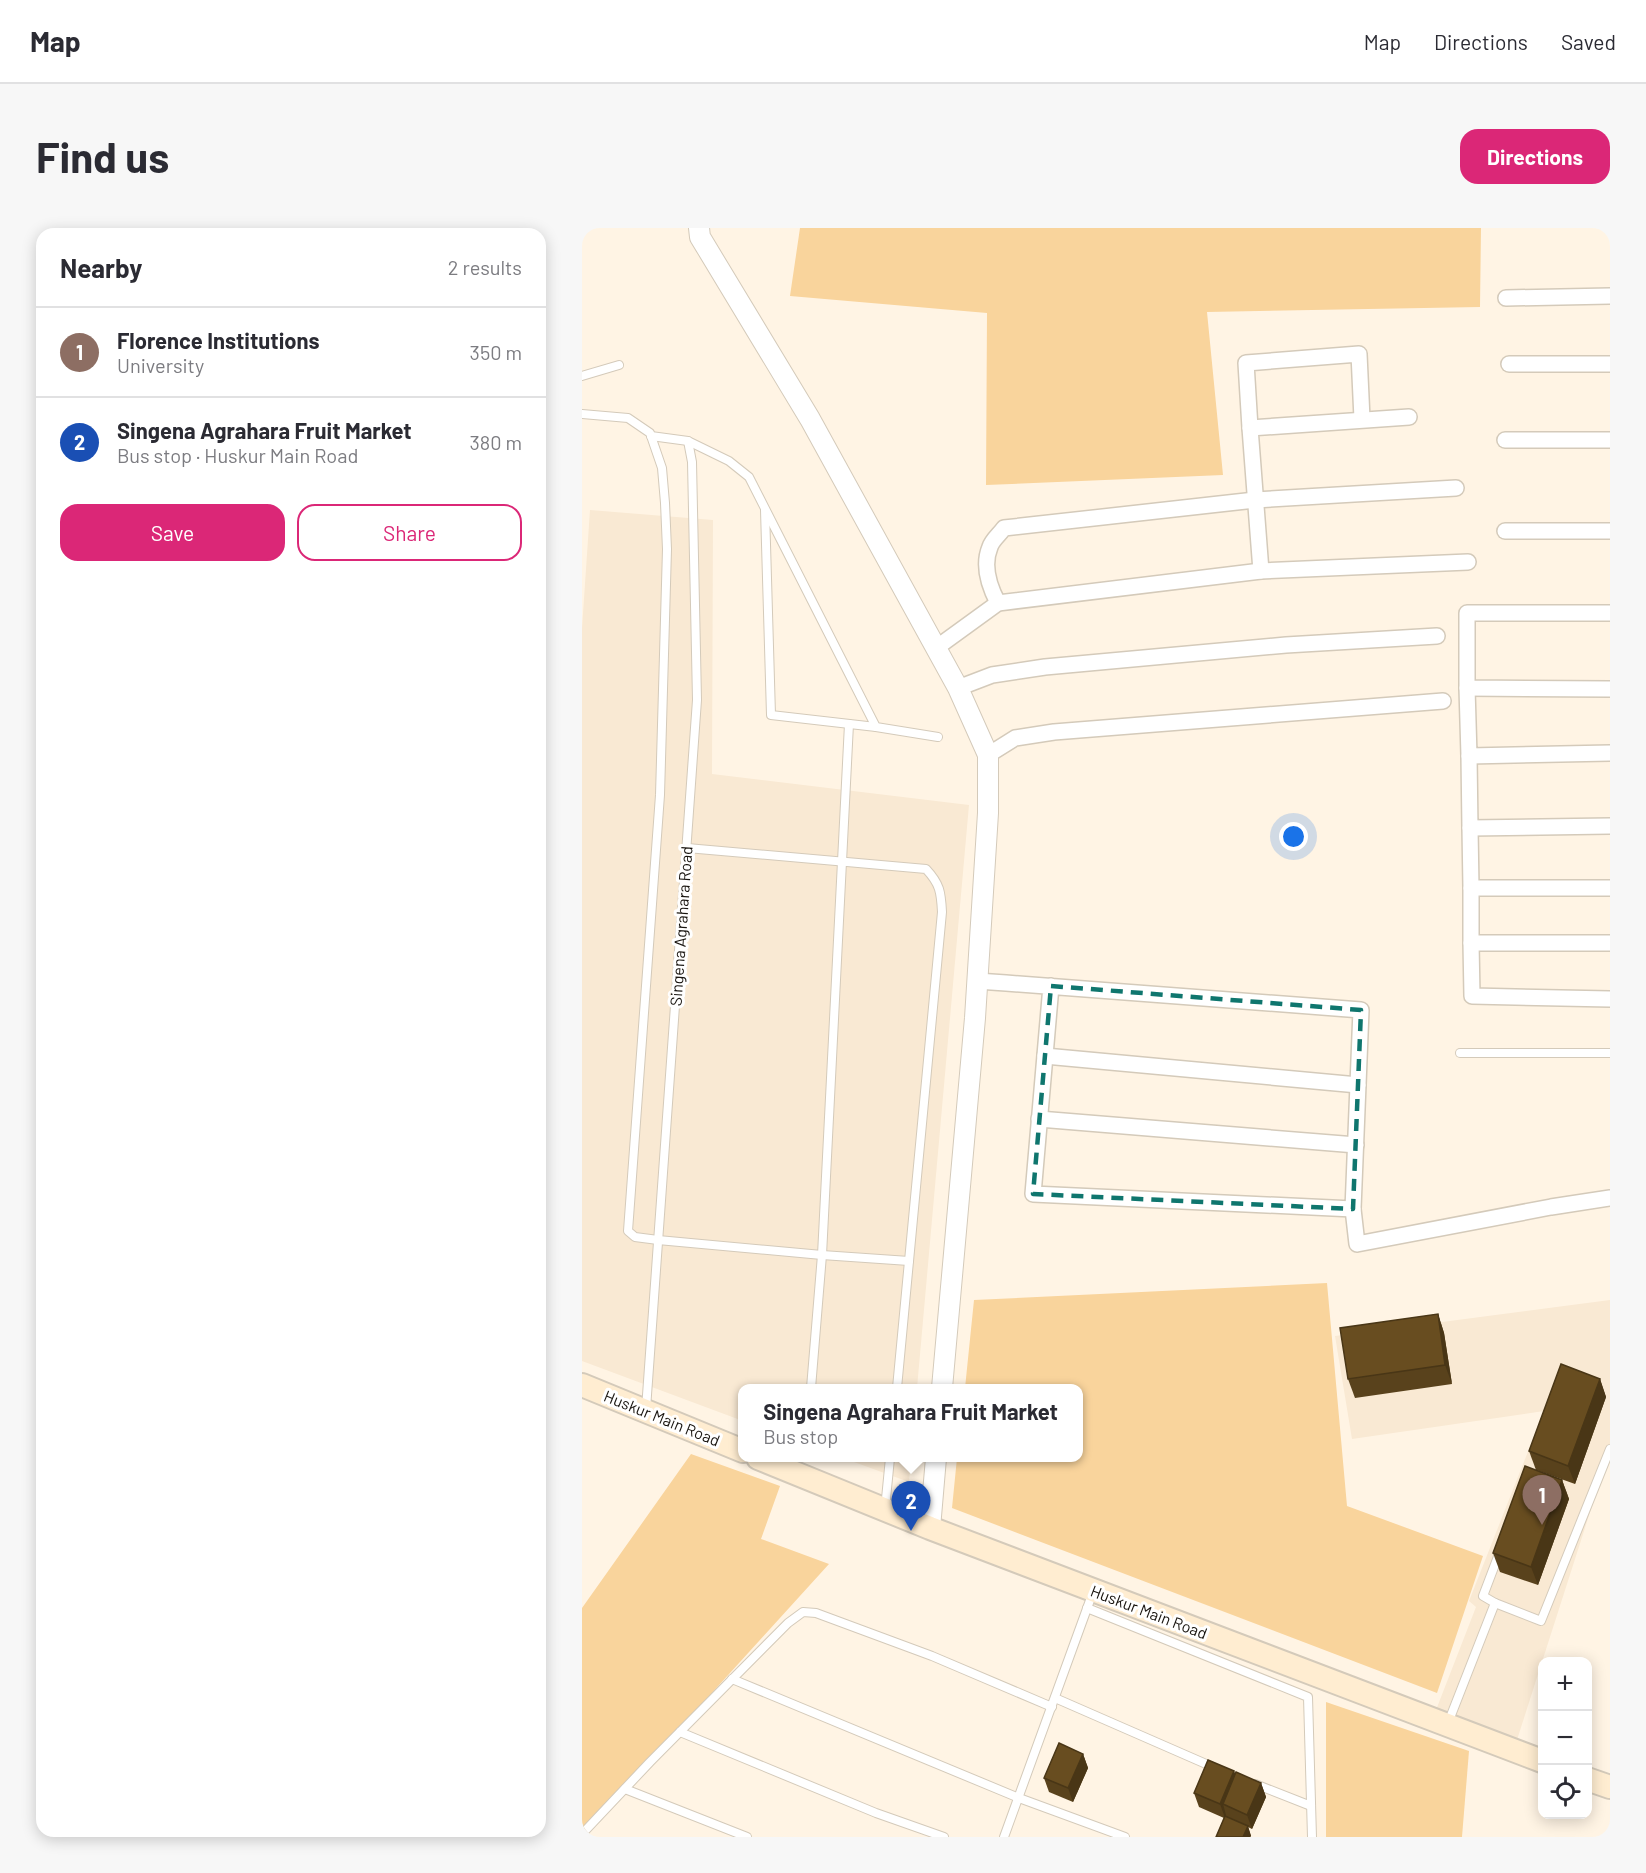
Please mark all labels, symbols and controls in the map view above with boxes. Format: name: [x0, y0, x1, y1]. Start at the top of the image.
text: Map: [30, 24, 81, 58]
text: Map: [1364, 29, 1401, 54]
text: Directions: [1434, 29, 1528, 54]
text: Saved: [1561, 29, 1616, 54]
button: Directions: [1460, 129, 1610, 184]
text: Find us: [36, 131, 169, 181]
text: Nearby: [60, 252, 142, 283]
text: 2 results: [448, 255, 522, 279]
text: Florence Institutions: [117, 327, 320, 353]
text: 1: [76, 340, 83, 364]
text: 350 m: [470, 340, 522, 364]
text: University: [117, 353, 204, 377]
text: Singena Agrahara Fruit Market: [117, 417, 412, 443]
text: 2: [74, 430, 85, 454]
text: 380 m: [469, 430, 522, 454]
text: Bus stop · Huskur Main Road: [117, 443, 358, 467]
button: Save: [60, 504, 285, 561]
button: Share: [297, 504, 522, 561]
your location: [1279, 822, 1308, 851]
street label: Singena Agrahara Road: [665, 845, 696, 1007]
popup: [738, 1384, 1083, 1462]
street label: Huskur Main Road: [601, 1386, 723, 1449]
text: Singena Agrahara Fruit Market: [763, 1398, 1058, 1424]
text: Bus stop: [763, 1424, 838, 1448]
pin: 1: [1522, 1476, 1562, 1525]
pin: 2: [892, 1482, 930, 1531]
street label: Huskur Main Road: [1088, 1581, 1210, 1642]
map controls: [1538, 1657, 1592, 1819]
button: +: [1538, 1657, 1592, 1711]
button: −: [1538, 1711, 1592, 1765]
button: locate: [1538, 1765, 1592, 1819]

